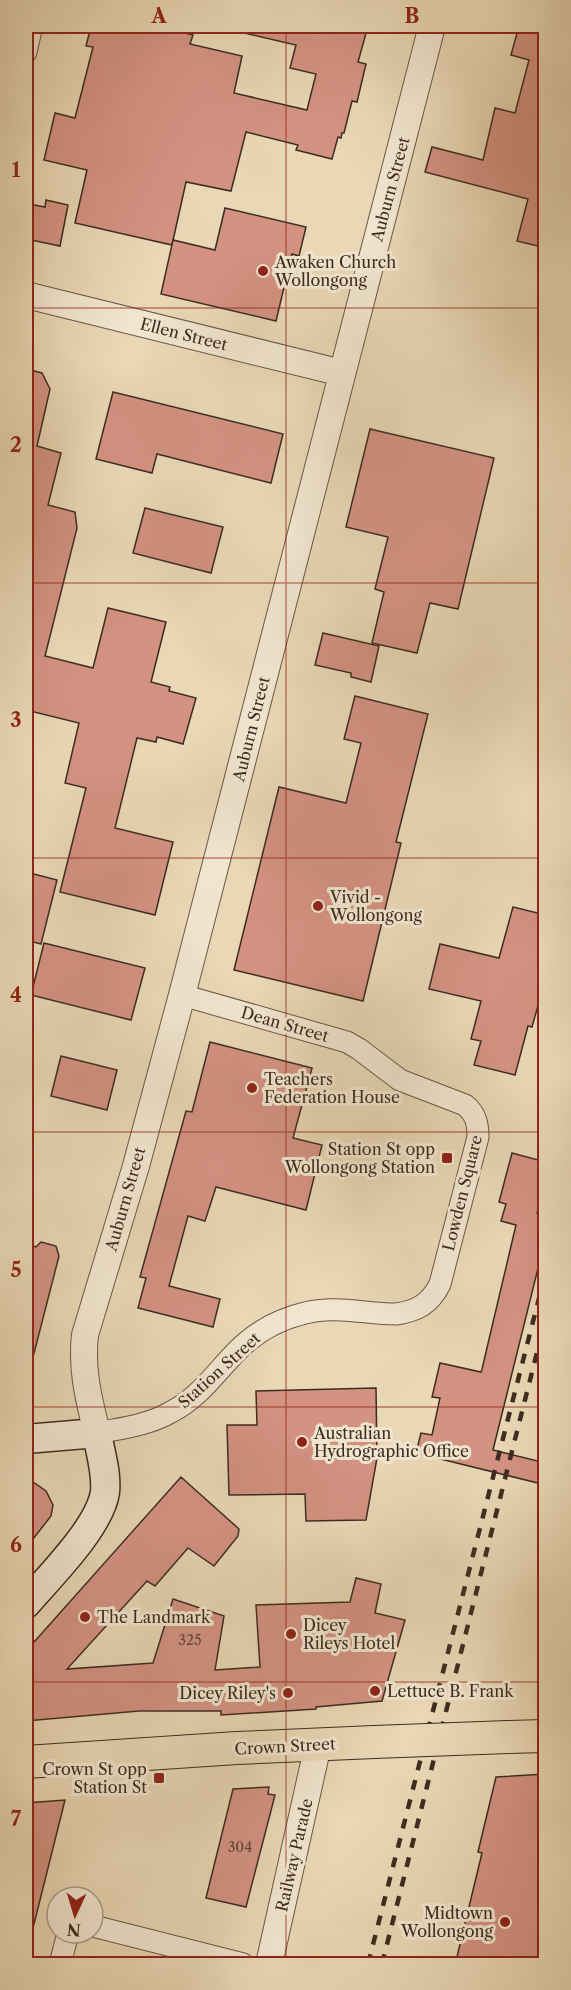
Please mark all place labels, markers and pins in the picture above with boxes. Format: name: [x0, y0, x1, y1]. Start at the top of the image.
place label: Awaken Church Wollongong: [274, 252, 396, 290]
marker: Awaken Church Wollongong: [256, 264, 270, 278]
place label: Vivid - Wollongong: [329, 887, 423, 925]
marker: Vivid - Wollongong: [311, 899, 325, 913]
place label: Teachers Federation House: [264, 1069, 400, 1107]
marker: Teachers Federation House: [245, 1081, 259, 1095]
place label: Station St opp Wollongong Station: [284, 1139, 435, 1177]
marker: Station St opp Wollongong Station: [440, 1151, 454, 1165]
place label: Australian Hydrographic Office: [313, 1423, 469, 1461]
marker: Australian Hydrographic Office: [295, 1435, 309, 1449]
place label: The Landmark: [97, 1607, 211, 1627]
marker: The Landmark: [78, 1610, 92, 1624]
place label: Dicey Rileys Hotel: [303, 1615, 396, 1653]
marker: Dicey Rileys Hotel: [284, 1627, 298, 1641]
place label: Lettuce B. Frank: [387, 1681, 514, 1701]
place label: Dicey Riley's: [179, 1683, 276, 1703]
marker: Lettuce B. Frank: [368, 1684, 382, 1698]
marker: Dicey Riley's: [281, 1686, 295, 1700]
place label: Crown St opp Station St: [42, 1759, 147, 1797]
marker: Crown St opp Station St: [152, 1771, 166, 1785]
place label: Midtown Wollongong: [400, 1903, 494, 1941]
marker: Midtown Wollongong: [498, 1915, 512, 1929]

